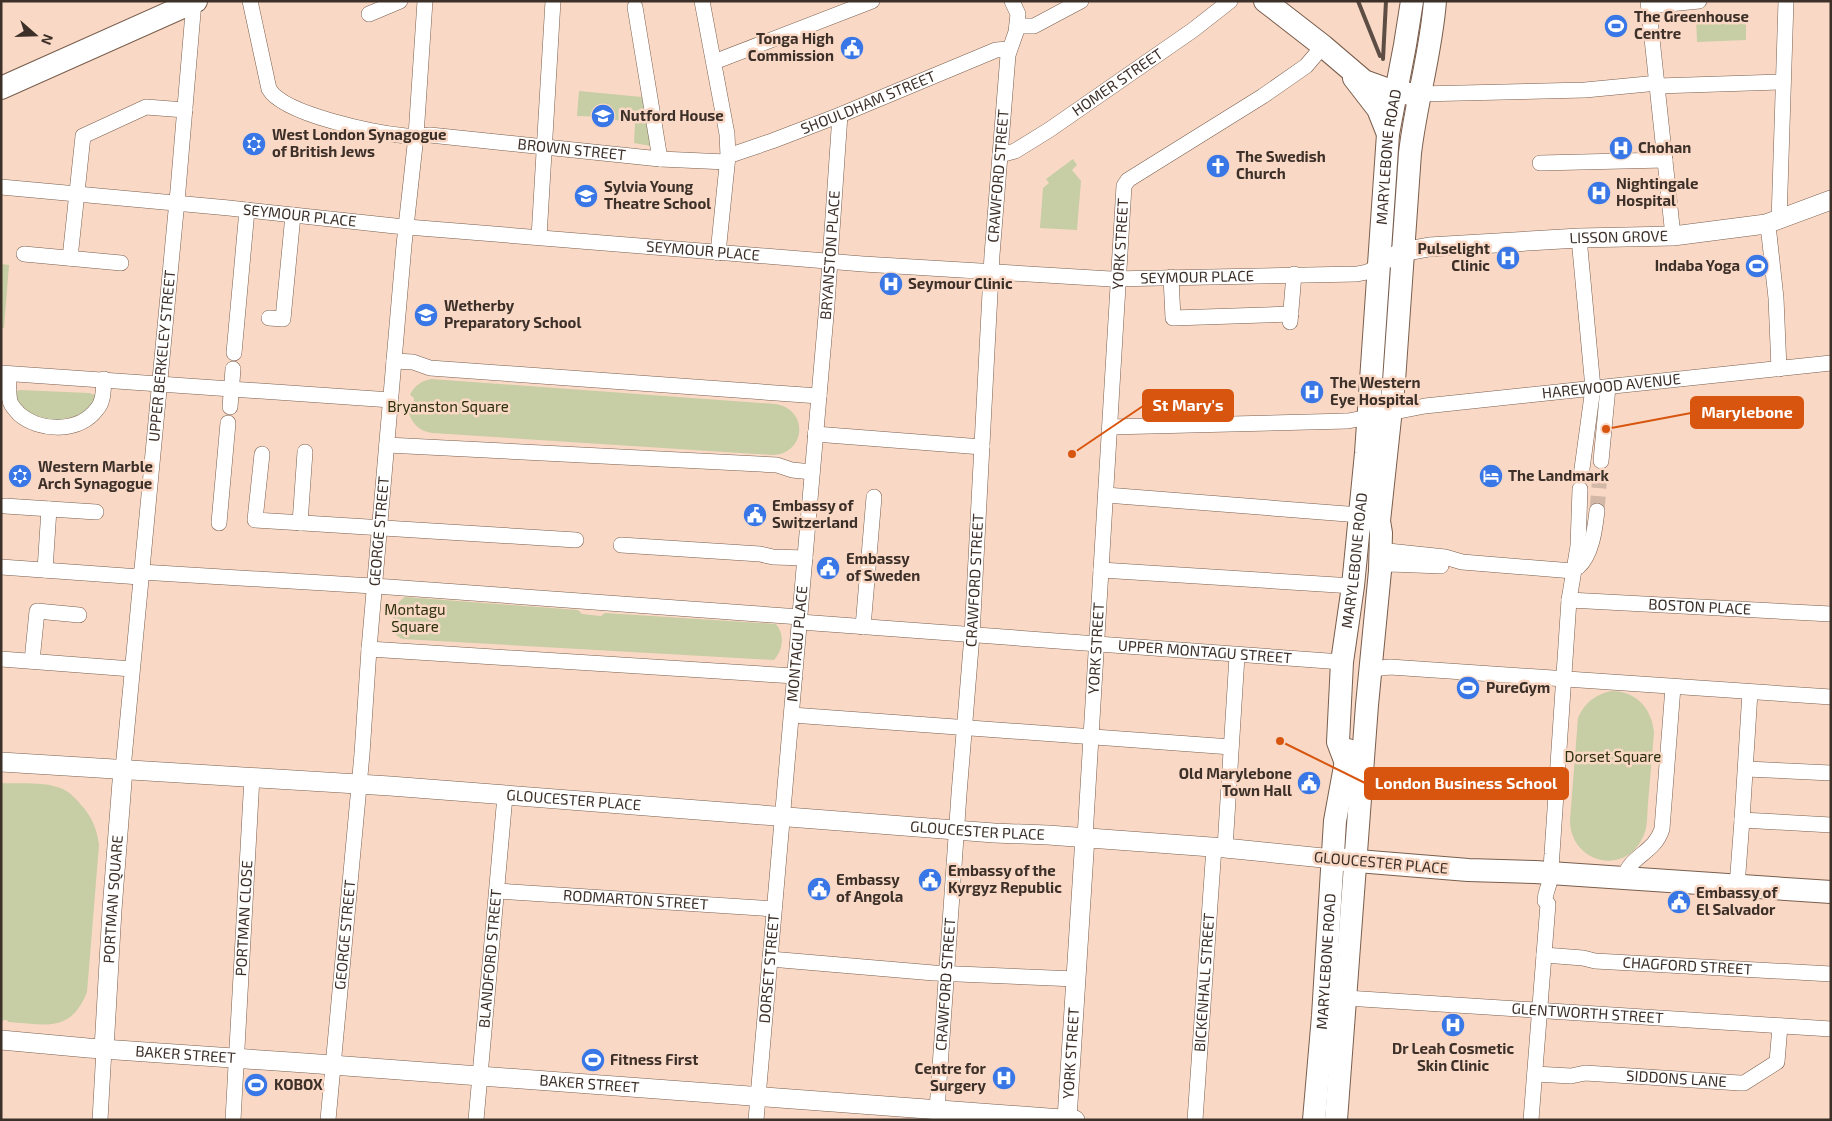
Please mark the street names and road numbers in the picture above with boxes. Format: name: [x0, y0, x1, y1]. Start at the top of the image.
street label: HOMER STREET: [1068, 44, 1166, 119]
street label: SHOULDHAM STREET: [798, 66, 938, 137]
street label: MARYLEBONE ROAD: [1372, 87, 1404, 225]
street label: CRAWFORD STREET: [983, 108, 1012, 243]
street label: BROWN STREET: [517, 134, 627, 163]
street label: BRYANSTON PLACE: [816, 190, 843, 321]
street label: YORK STREET: [1108, 197, 1131, 290]
street label: SEYMOUR PLACE: [242, 200, 357, 230]
street label: LISSON GROVE: [1569, 226, 1668, 247]
street label: SEYMOUR PLACE: [646, 236, 761, 264]
street label: SEYMOUR PLACE: [1140, 266, 1254, 286]
street label: UPPER BERKELEY STREET: [144, 269, 178, 442]
street label: HAREWOOD AVENUE: [1541, 369, 1682, 402]
street label: GEORGE STREET: [364, 475, 392, 587]
street label: MARYLEBONE ROAD: [1337, 492, 1370, 629]
street label: CRAWFORD STREET: [961, 513, 986, 648]
street label: MONTAGU PLACE: [782, 585, 810, 703]
street label: BOSTON PLACE: [1648, 594, 1752, 618]
street label: YORK STREET: [1084, 602, 1107, 695]
street label: UPPER MONTAGU STREET: [1117, 635, 1293, 666]
street label: GLOUCESTER PLACE: [506, 785, 642, 814]
street label: GLOUCESTER PLACE: [910, 817, 1045, 843]
street label: PORTMAN SQUARE: [99, 834, 126, 964]
street label: GLOUCESTER PLACE: [1313, 847, 1449, 877]
street label: PORTMAN CLOSE: [231, 860, 255, 977]
street label: GEORGE STREET: [330, 879, 358, 990]
street label: RODMARTON STREET: [563, 885, 709, 913]
street label: BLANDFORD STREET: [474, 888, 505, 1029]
street label: MARYLEBONE ROAD: [1312, 893, 1339, 1030]
street label: BICKENHALL STREET: [1190, 912, 1217, 1052]
street label: DORSET STREET: [754, 913, 782, 1024]
street label: CRAWFORD STREET: [931, 917, 958, 1052]
street label: CHAGFORD STREET: [1622, 953, 1753, 978]
street label: GLENTWORTH STREET: [1511, 999, 1664, 1026]
street label: YORK STREET: [1058, 1006, 1082, 1099]
street label: BAKER STREET: [135, 1041, 236, 1066]
street label: SIDDONS LANE: [1626, 1066, 1727, 1090]
street label: BAKER STREET: [539, 1070, 640, 1096]

